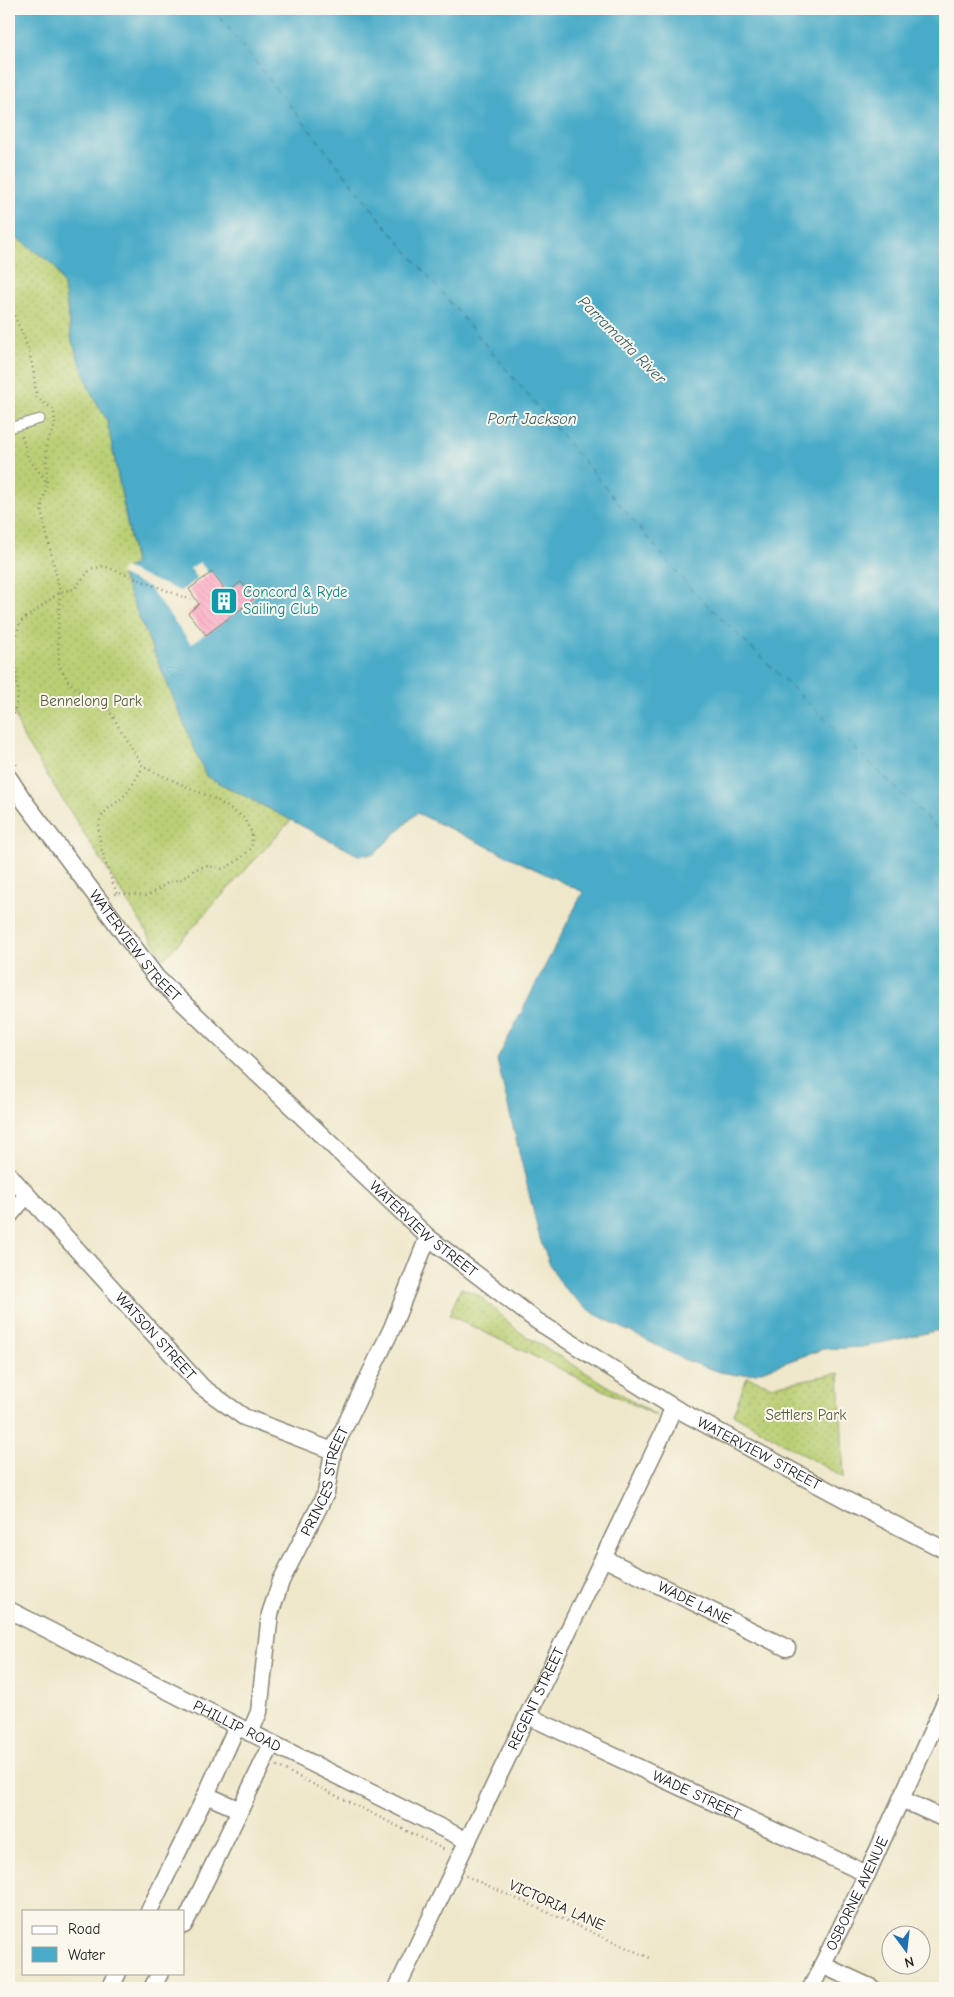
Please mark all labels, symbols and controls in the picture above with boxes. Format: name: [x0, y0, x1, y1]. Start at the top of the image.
water label: Parramatta River: [574, 292, 670, 388]
water label: Port Jackson: [487, 410, 577, 428]
place label: Concord & Ryde Sailing Club: [243, 583, 348, 618]
building icon: Concord & Ryde Sailing Club: [209, 586, 239, 616]
park label: Bennelong Park: [40, 692, 143, 710]
street label: WATERVIEW STREET: [85, 886, 185, 1005]
street label: WATERVIEW STREET: [366, 1177, 481, 1281]
street label: WATSON STREET: [112, 1289, 200, 1384]
park label: Settlers Park: [765, 1406, 847, 1424]
street label: WATERVIEW STREET: [694, 1413, 824, 1494]
street label: PRINCES STREET: [297, 1423, 353, 1539]
street label: WADE LANE: [655, 1577, 734, 1628]
street label: REGENT STREET: [504, 1644, 568, 1753]
street label: PHILLIP ROAD: [190, 1696, 284, 1756]
street label: WADE STREET: [650, 1766, 744, 1823]
street label: OSBORNE AVENUE: [822, 1834, 892, 1953]
street label: VICTORIA LANE: [506, 1876, 608, 1934]
legend: [22, 1910, 185, 1974]
text: Road: [68, 1920, 100, 1938]
north arrow: [882, 1924, 932, 1974]
text: Water: [68, 1946, 105, 1964]
text: N: [903, 1953, 916, 1971]

